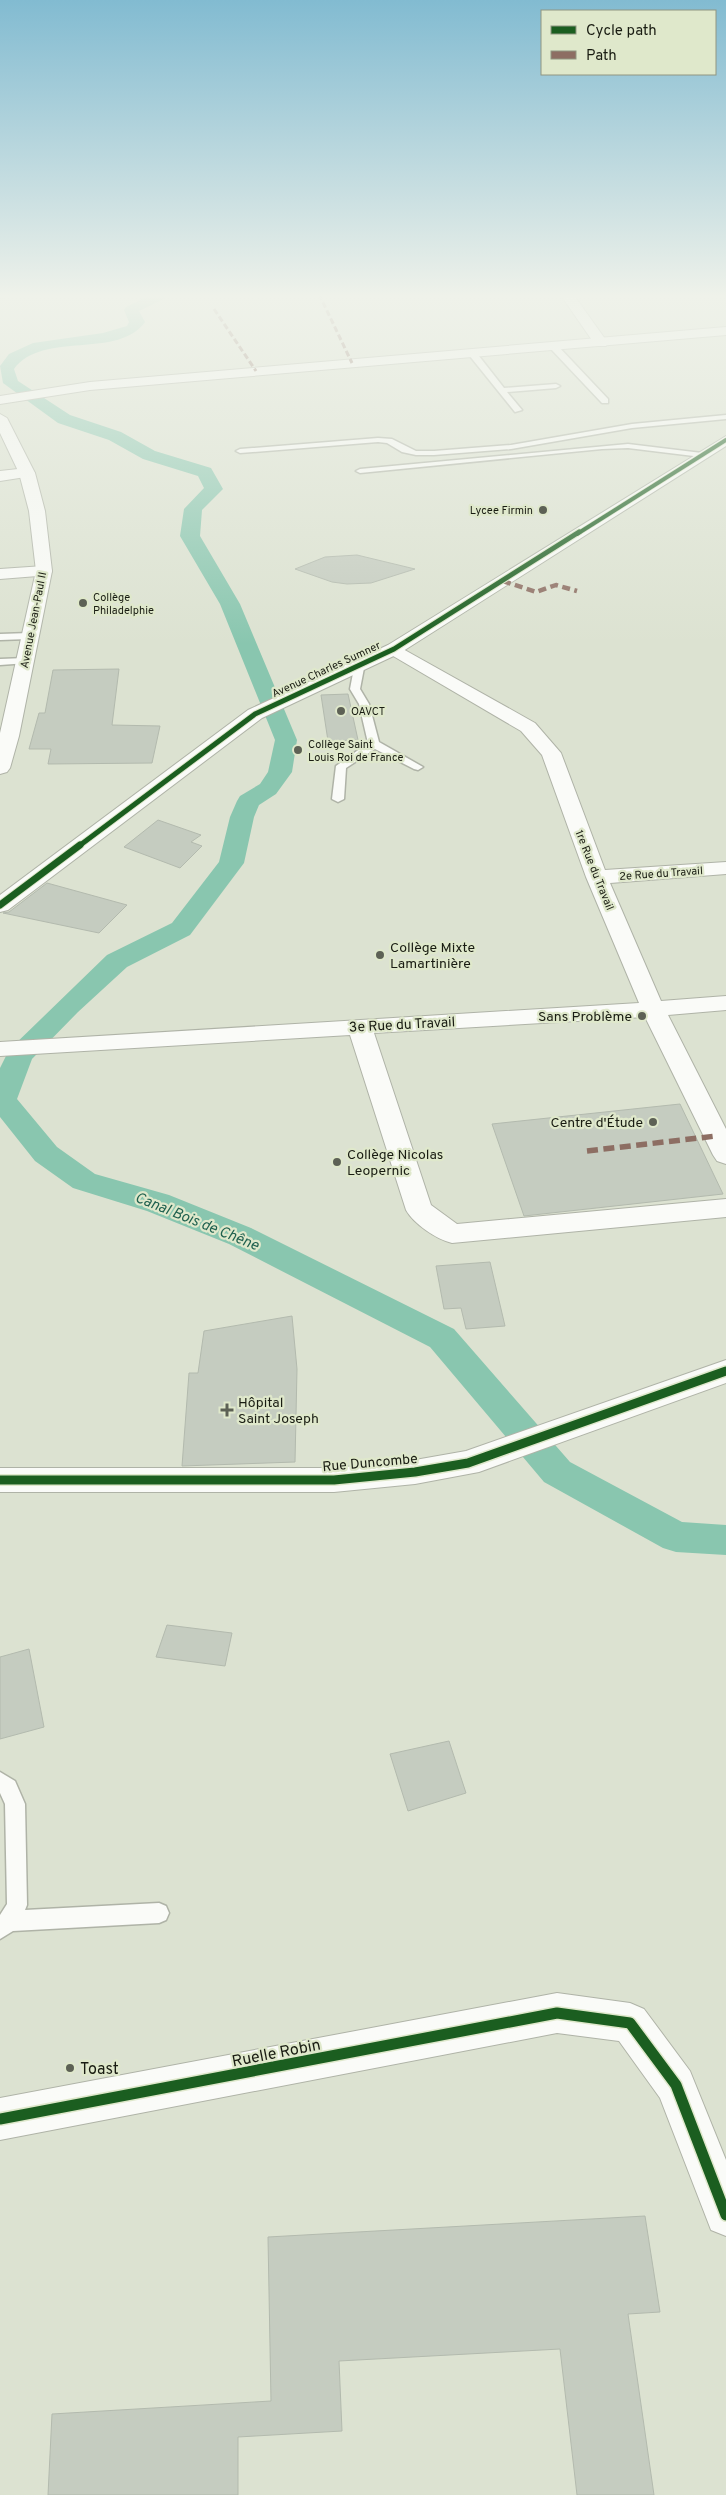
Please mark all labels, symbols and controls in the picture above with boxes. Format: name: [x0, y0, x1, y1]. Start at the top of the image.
legend: [541, 10, 716, 75]
text: Cycle path: [586, 22, 657, 41]
text: Path: [586, 47, 617, 66]
place label: Lycee Firmin: [470, 504, 533, 518]
marker: Lycee Firmin: [537, 504, 549, 516]
street label: Avenue Jean-Paul II: [18, 571, 50, 670]
place label: Collège Philadelphie: [93, 591, 154, 618]
marker: Collège Philadelphie: [77, 597, 89, 609]
street label: Avenue Charles Sumner: [270, 638, 384, 701]
marker: OAVCT: [335, 705, 347, 717]
place label: OAVCT: [351, 705, 385, 719]
place label: Collège Saint Louis Roi de France: [308, 738, 404, 765]
marker: Collège Saint Louis Roi de France: [292, 744, 304, 756]
street label: 1re Rue du Travail: [572, 828, 616, 912]
street label: 2e Rue du Travail: [619, 864, 703, 884]
place label: Collège Mixte Lamartinière: [390, 940, 475, 973]
marker: Collège Mixte Lamartinière: [374, 949, 386, 961]
place label: Sans Problème: [538, 1009, 632, 1026]
marker: Sans Problème: [636, 1010, 648, 1022]
street label: 3e Rue du Travail: [348, 1014, 456, 1037]
place label: Centre d'Étude: [551, 1114, 643, 1132]
marker: Centre d'Étude: [647, 1116, 659, 1128]
place label: Collège Nicolas Leopernic: [347, 1147, 443, 1180]
marker: Collège Nicolas Leopernic: [331, 1156, 343, 1168]
water label: Canal Bois de Chêne: [132, 1189, 261, 1256]
place label: Hôpital Saint Joseph: [238, 1395, 319, 1428]
marker: Hôpital Saint Joseph: [220, 1403, 234, 1417]
street label: Rue Duncombe: [322, 1451, 419, 1476]
street label: Ruelle Robin: [230, 2036, 322, 2072]
place label: Toast: [80, 2060, 119, 2080]
marker: Toast: [64, 2062, 76, 2074]

